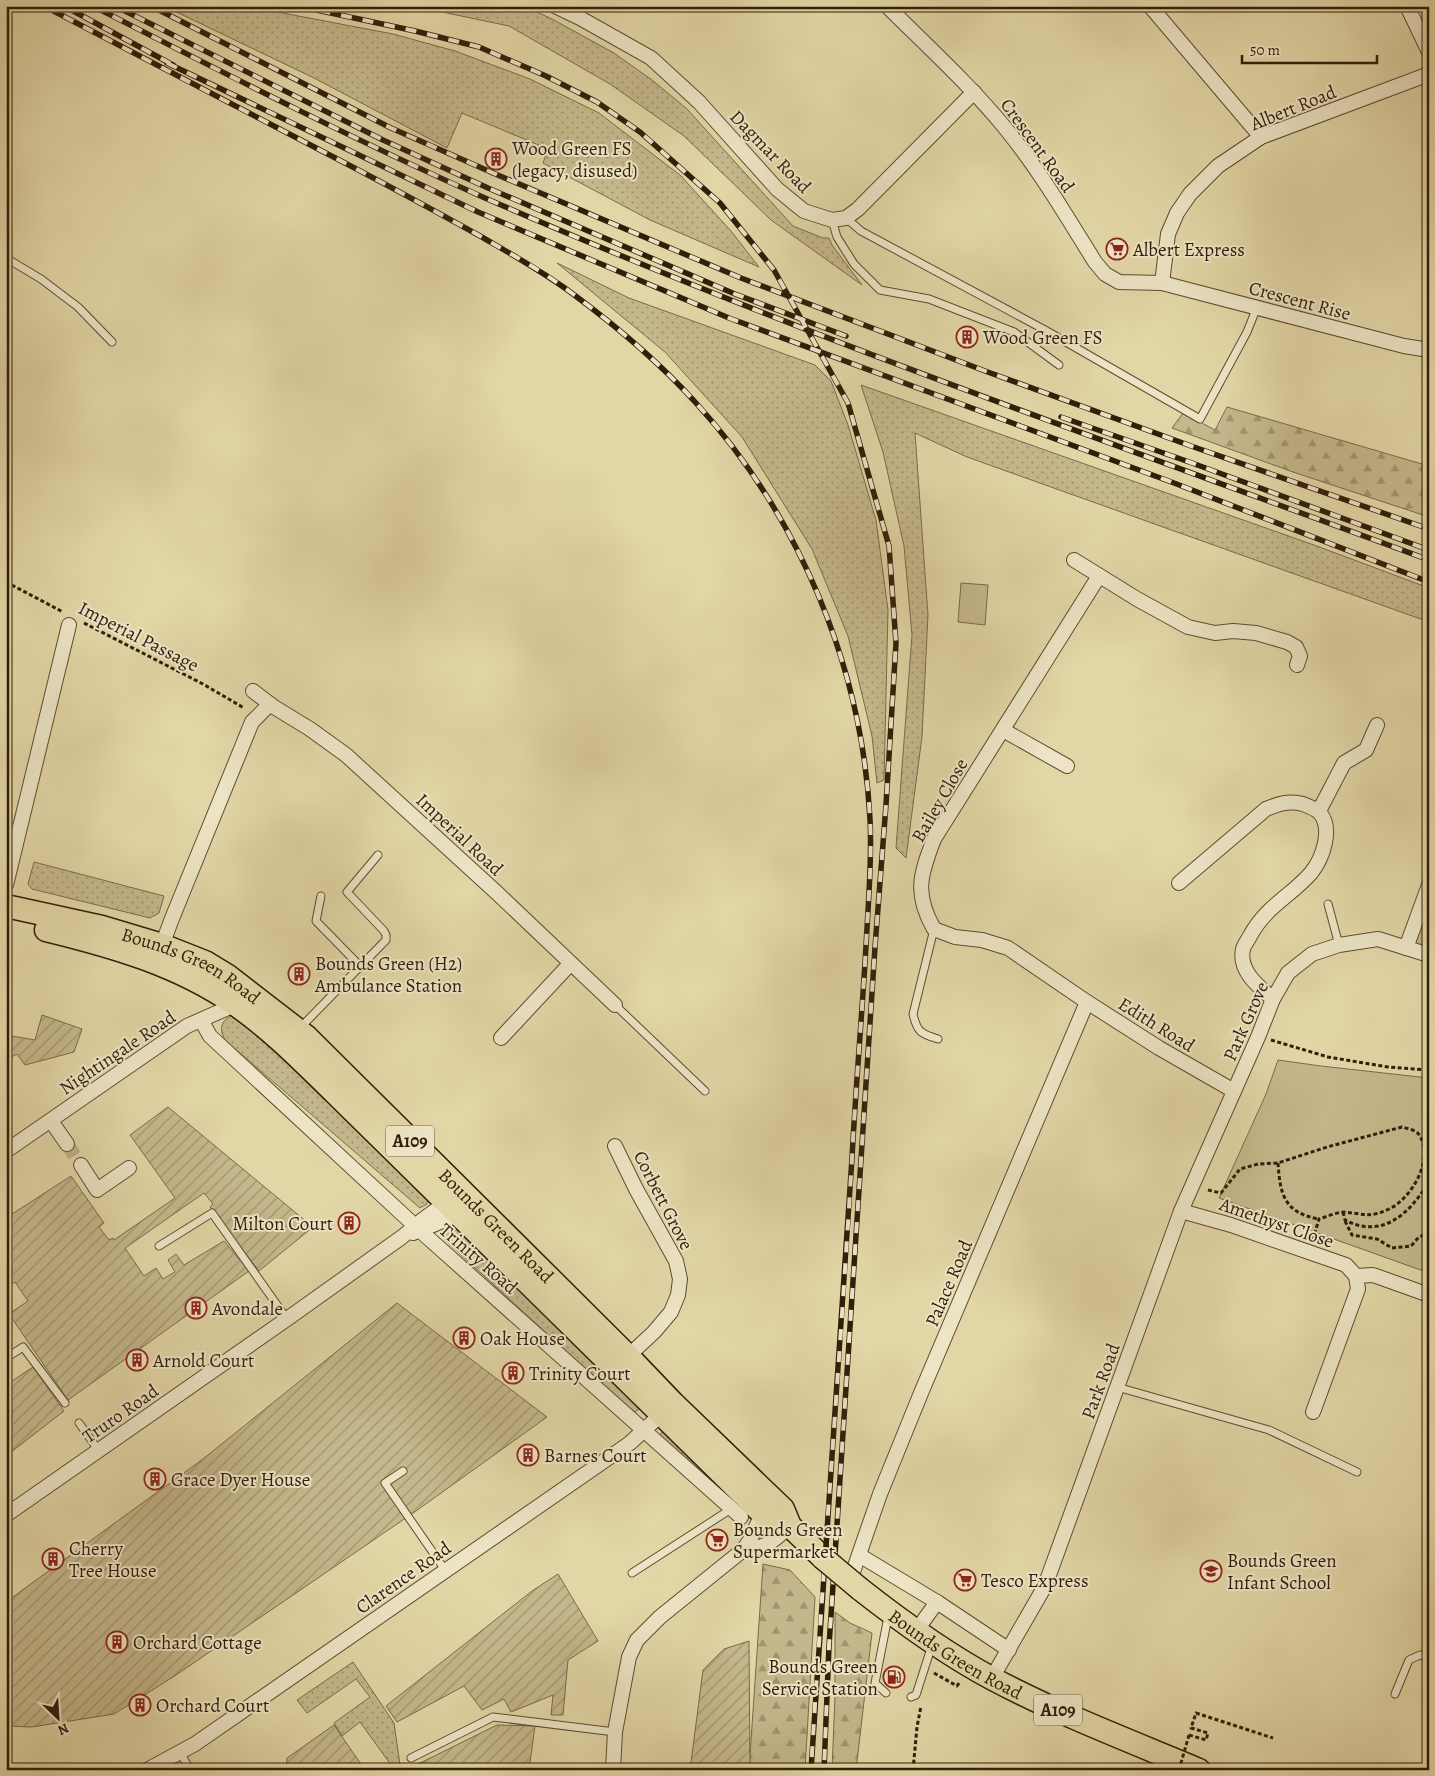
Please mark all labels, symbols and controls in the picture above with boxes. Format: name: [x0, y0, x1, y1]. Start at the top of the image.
scale bar: [1242, 32, 1378, 64]
text: 50 m: [1250, 40, 1280, 60]
street label: Albert Road: [1246, 79, 1341, 137]
street label: Crescent Road: [994, 93, 1081, 199]
street label: Dagmar Road: [724, 104, 817, 200]
place label: Wood Green FS (legacy, disused): [511, 136, 638, 184]
building icon: Wood Green FS (legacy, disused): [484, 147, 508, 171]
supermarket icon: Albert Express: [1105, 237, 1129, 261]
place label: Albert Express: [1132, 237, 1245, 263]
street label: Crescent Rise: [1246, 275, 1354, 327]
building icon: Wood Green FS: [955, 325, 979, 349]
place label: Wood Green FS: [982, 325, 1103, 351]
street label: Imperial Passage: [74, 595, 203, 678]
street label: Bailey Close: [905, 754, 974, 847]
street label: Imperial Road: [410, 788, 509, 882]
street label: Bounds Green Road: [118, 922, 266, 1011]
place label: Bounds Green (H2) Ambulance Station: [314, 951, 462, 999]
building icon: Bounds Green (H2) Ambulance Station: [287, 962, 311, 986]
street label: Park Grove: [1217, 977, 1275, 1065]
street label: Edith Road: [1113, 991, 1201, 1059]
street label: Nightingale Road: [54, 1004, 181, 1101]
road number: A109: [386, 1126, 434, 1156]
street label: Corbett Grove: [627, 1146, 699, 1254]
street label: Bounds Green Road: [432, 1163, 560, 1290]
street label: Amethyst Close: [1215, 1191, 1337, 1255]
place label: Milton Court: [232, 1211, 333, 1237]
building icon: Milton Court: [337, 1211, 361, 1235]
street label: Trinity Road: [433, 1217, 524, 1301]
street label: Palace Road: [919, 1235, 979, 1331]
building icon: Avondale: [184, 1296, 208, 1320]
place label: Avondale: [211, 1296, 283, 1322]
building icon: Oak House: [452, 1326, 476, 1350]
place label: Oak House: [480, 1326, 565, 1352]
street label: Park Road: [1075, 1339, 1127, 1423]
building icon: Arnold Court: [125, 1348, 149, 1372]
place label: Arnold Court: [152, 1348, 254, 1374]
building icon: Trinity Court: [501, 1361, 525, 1385]
place label: Trinity Court: [529, 1361, 631, 1387]
street label: Truro Road: [77, 1378, 164, 1449]
building icon: Barnes Court: [516, 1443, 540, 1467]
place label: Barnes Court: [544, 1443, 647, 1469]
building icon: Grace Dyer House: [143, 1467, 167, 1491]
place label: Grace Dyer House: [171, 1467, 310, 1493]
place label: Bounds Green Supermarket: [733, 1517, 843, 1565]
supermarket icon: Bounds Green Supermarket: [705, 1528, 729, 1552]
street label: Clarence Road: [351, 1535, 457, 1620]
place label: Cherry Tree House: [69, 1536, 157, 1584]
building icon: Cherry Tree House: [41, 1547, 65, 1571]
place label: Bounds Green Infant School: [1227, 1548, 1337, 1596]
school or university icon: Bounds Green Infant School: [1199, 1559, 1223, 1583]
supermarket icon: Tesco Express: [953, 1568, 977, 1592]
place label: Tesco Express: [981, 1568, 1089, 1594]
street label: Bounds Green Road: [883, 1603, 1027, 1706]
building icon: Orchard Cottage: [105, 1630, 129, 1654]
place label: Orchard Cottage: [133, 1630, 262, 1656]
place label: Bounds Green Service Station: [762, 1654, 878, 1702]
fuel station icon: Bounds Green Service Station: [882, 1665, 906, 1689]
building icon: Orchard Court: [128, 1693, 152, 1717]
place label: Orchard Court: [156, 1693, 269, 1719]
north arrow: [32, 1694, 82, 1744]
road number: A109: [1034, 1694, 1082, 1726]
text: N: [55, 1719, 72, 1740]

